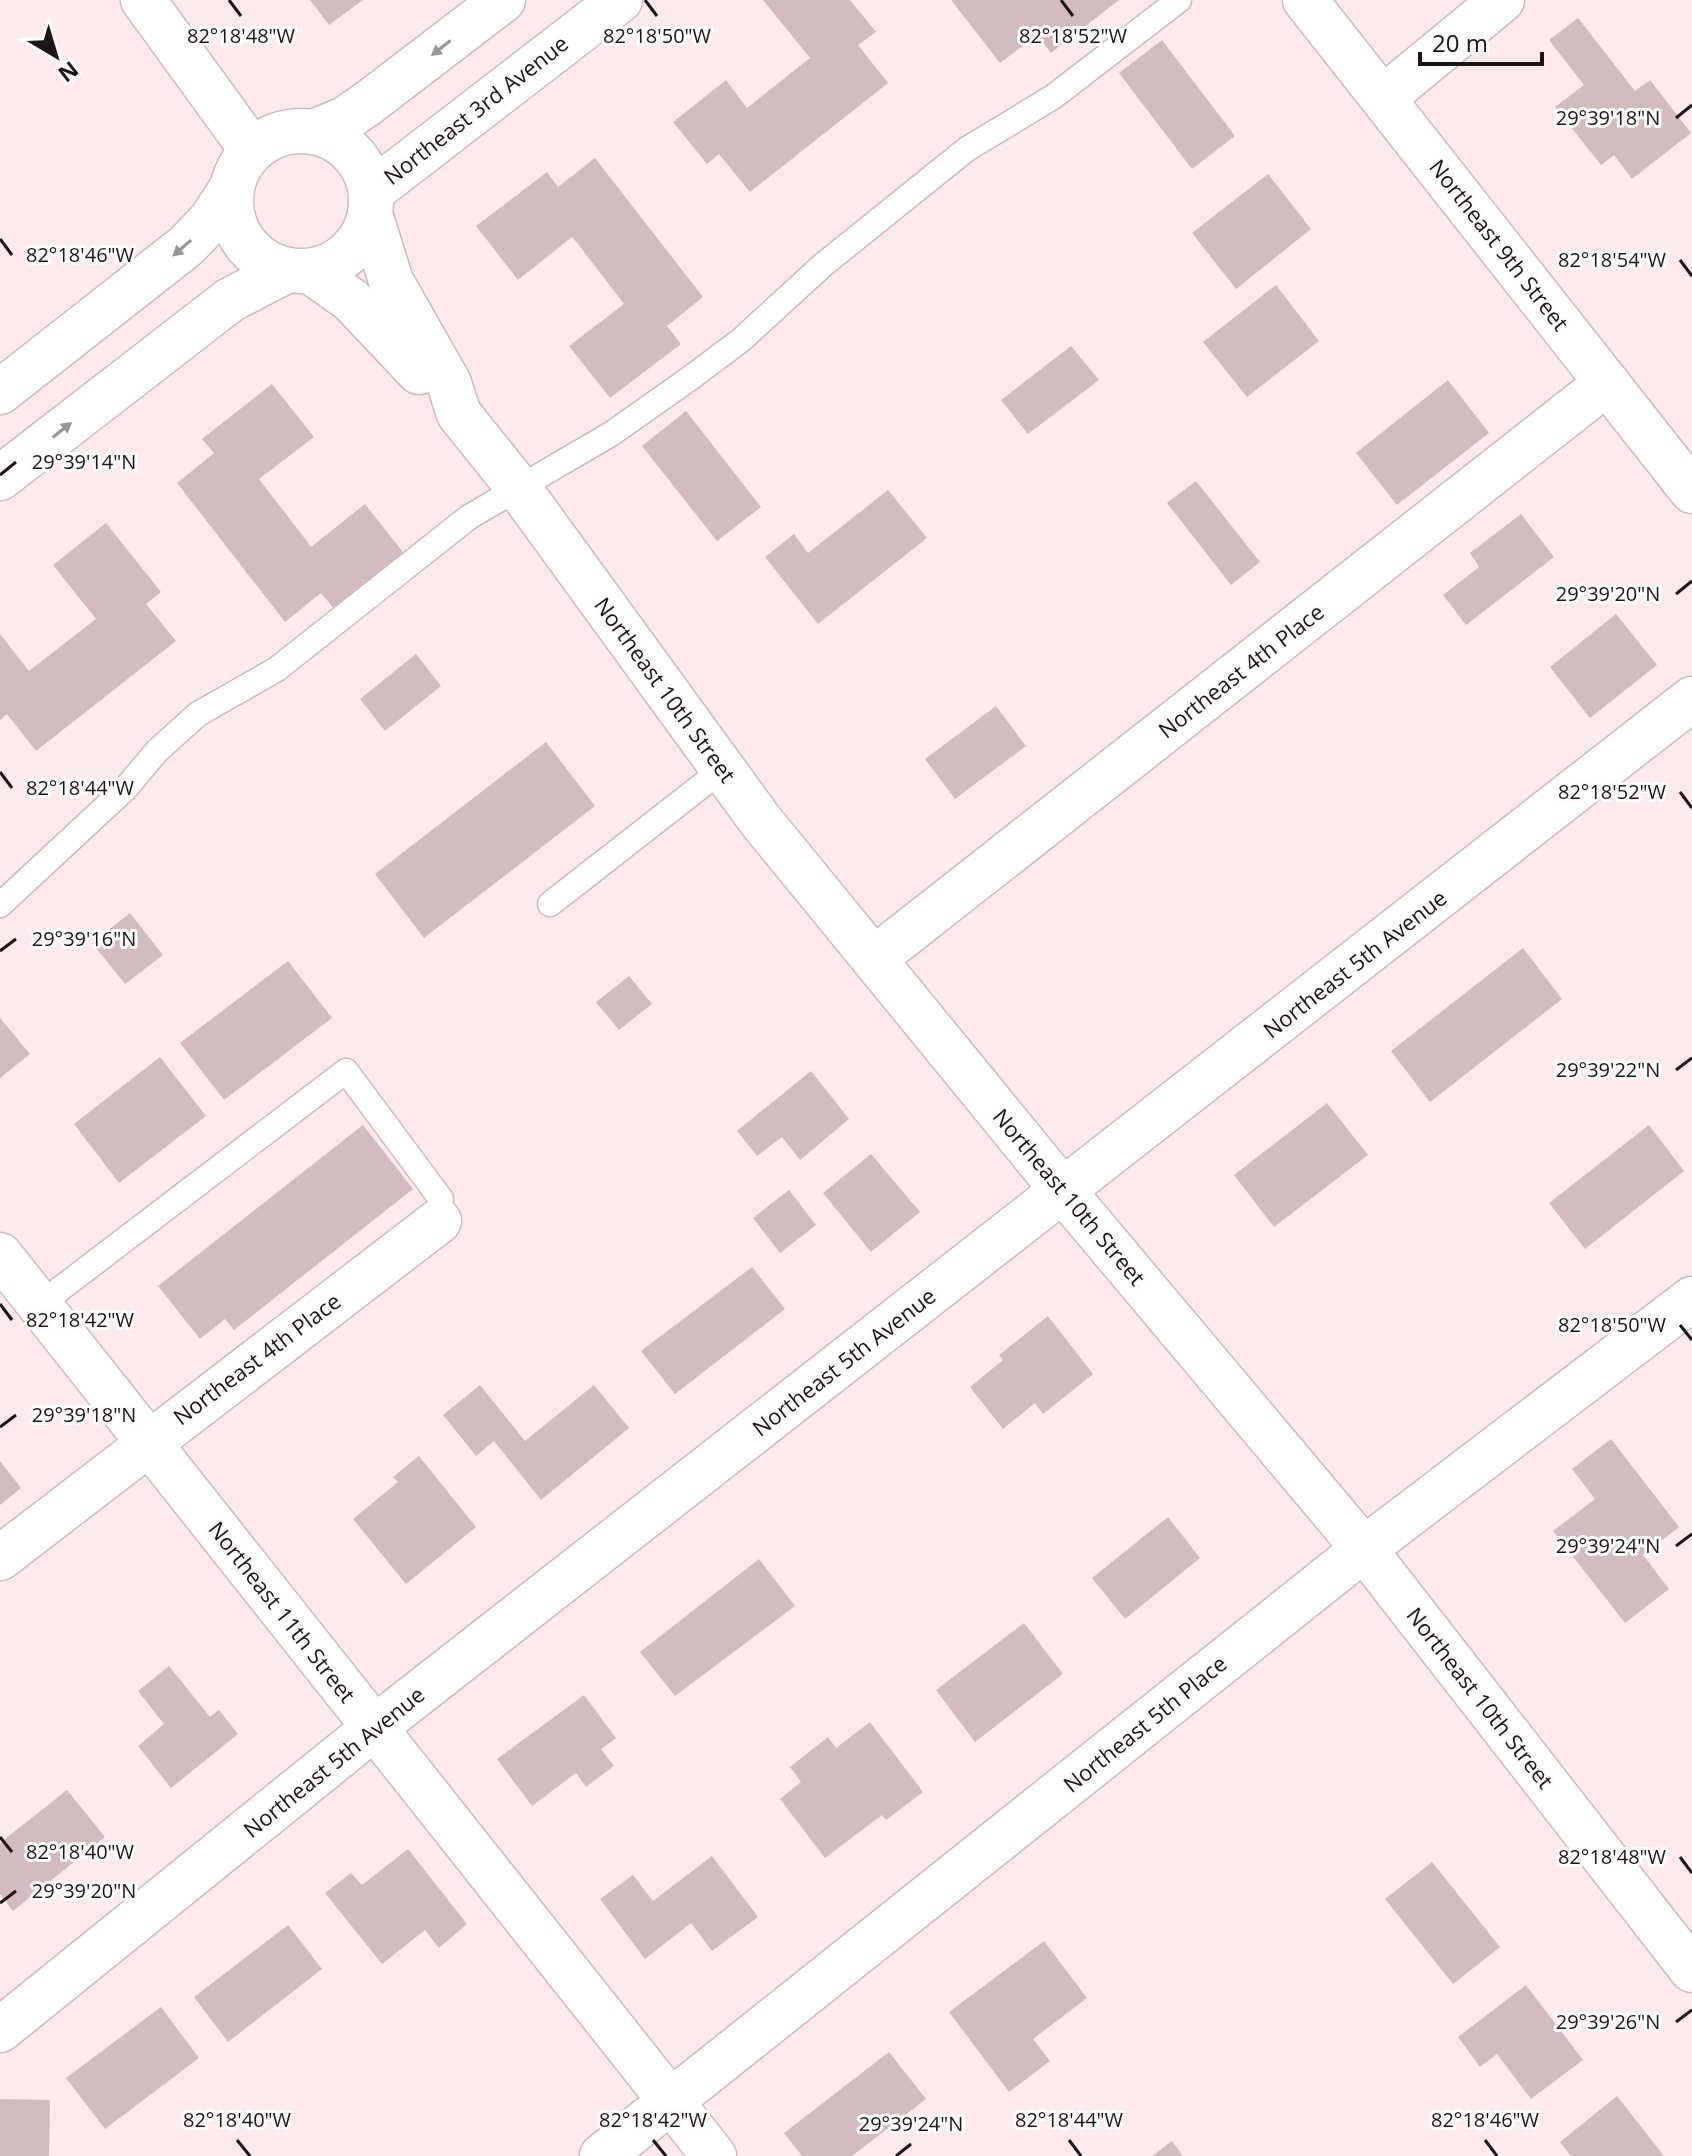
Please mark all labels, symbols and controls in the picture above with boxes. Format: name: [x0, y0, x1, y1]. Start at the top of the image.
north arrow: [16, 16, 96, 96]
scale bar: [1420, 16, 1542, 66]
text: 82°18'48"W: [187, 22, 296, 49]
text: 82°18'50"W: [603, 22, 712, 49]
text: 82°18'52"W: [1019, 22, 1128, 49]
text: 20 m: [1432, 26, 1488, 59]
street label: Northeast 3rd Avenue: [377, 28, 574, 191]
one-way arrow: [431, 39, 451, 55]
text: N: [53, 55, 85, 90]
text: 29°39'18"N: [1556, 104, 1660, 131]
street label: Northeast 9th Street: [1423, 152, 1576, 336]
one-way arrow: [173, 239, 192, 257]
text: 82°18'46"W: [26, 241, 135, 268]
text: 82°18'54"W: [1558, 246, 1667, 273]
one-way arrow: [51, 423, 72, 439]
text: 29°39'14"N: [32, 448, 136, 475]
text: 29°39'20"N: [1556, 580, 1660, 607]
street label: Northeast 10th Street: [588, 591, 743, 788]
street label: Northeast 4th Place: [1151, 596, 1329, 744]
text: 82°18'44"W: [26, 774, 135, 801]
text: 82°18'52"W: [1558, 778, 1667, 805]
street label: Northeast 5th Avenue: [1257, 882, 1452, 1044]
text: 29°39'16"N: [32, 925, 136, 952]
text: 29°39'22"N: [1556, 1056, 1660, 1083]
street label: Northeast 10th Street: [987, 1102, 1153, 1291]
street label: Northeast 5th Avenue: [746, 1280, 941, 1442]
street label: Northeast 4th Place: [167, 1285, 346, 1431]
text: 82°18'42"W: [26, 1306, 135, 1333]
text: 82°18'50"W: [1558, 1311, 1667, 1338]
text: 29°39'18"N: [32, 1401, 136, 1428]
street label: Northeast 11th Street: [203, 1515, 363, 1708]
text: 29°39'24"N: [1556, 1532, 1660, 1559]
street label: Northeast 10th Street: [1401, 1601, 1561, 1794]
street label: Northeast 5th Place: [1056, 1648, 1232, 1799]
street label: Northeast 5th Avenue: [237, 1679, 430, 1844]
text: 82°18'40"W: [26, 1838, 135, 1865]
text: 82°18'48"W: [1558, 1843, 1667, 1870]
text: 29°39'20"N: [32, 1877, 136, 1904]
text: 29°39'26"N: [1556, 2008, 1660, 2035]
text: 82°18'40"W: [183, 2106, 292, 2133]
text: 82°18'42"W: [599, 2106, 708, 2133]
text: 82°18'44"W: [1015, 2106, 1124, 2133]
text: 82°18'46"W: [1431, 2106, 1540, 2133]
text: 29°39'24"N: [859, 2110, 963, 2137]

